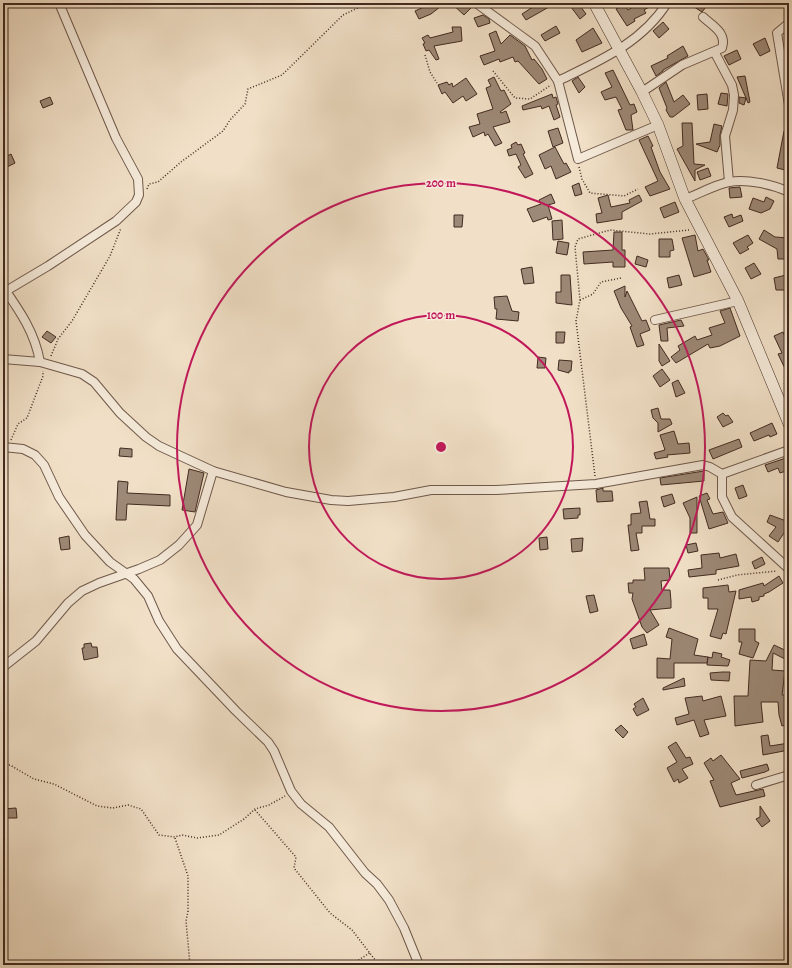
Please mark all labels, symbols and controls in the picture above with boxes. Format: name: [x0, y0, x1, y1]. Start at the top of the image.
text: 200 m: [426, 175, 456, 191]
text: 100 m: [427, 307, 455, 323]
centre of rings: [434, 440, 448, 454]

